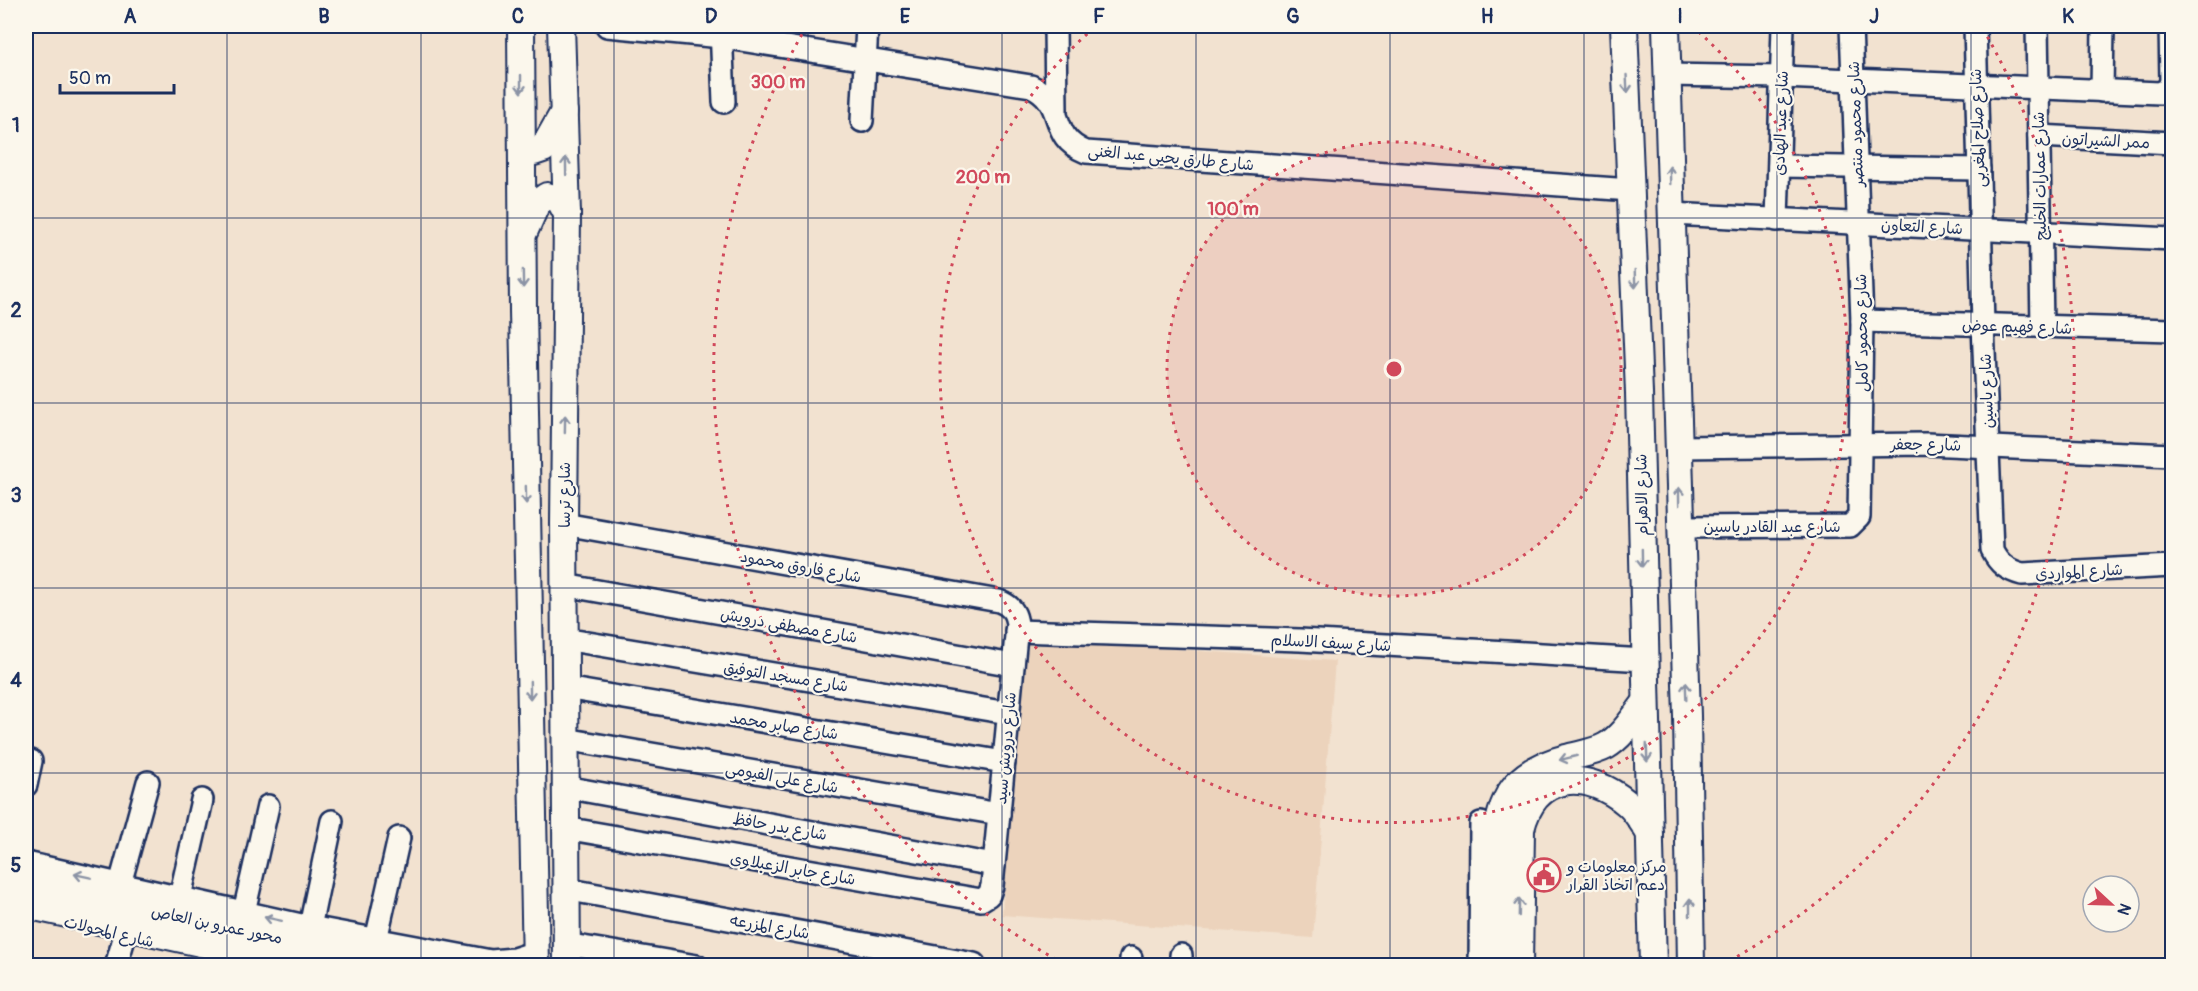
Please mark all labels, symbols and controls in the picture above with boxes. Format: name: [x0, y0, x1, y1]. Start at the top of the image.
text: A: [124, 4, 137, 29]
text: B: [318, 4, 330, 29]
text: C: [512, 4, 524, 29]
text: D: [705, 4, 718, 29]
text: E: [900, 4, 911, 29]
text: F: [1093, 4, 1105, 29]
text: G: [1286, 4, 1300, 29]
text: H: [1481, 4, 1494, 29]
text: I: [1677, 4, 1683, 29]
text: J: [1869, 4, 1879, 29]
text: K: [2062, 4, 2074, 29]
scale bar: [60, 57, 174, 95]
street label: شارع محمود منتصر: [1844, 61, 1869, 189]
text: 50 m: [69, 67, 111, 90]
street label: شارع صلاح المغربى: [1966, 68, 1991, 188]
street label: شارع عبد الهادى: [1769, 70, 1794, 176]
text: 300 m: [751, 71, 805, 94]
one-way arrow: [515, 73, 527, 93]
one-way arrow: [1621, 73, 1632, 93]
street label: شارع عمارات الخليج: [2029, 112, 2052, 240]
text: 1: [12, 113, 20, 138]
street label: ممر الشيراتون: [2061, 129, 2151, 153]
street label: شارع طارق يحيى عبد الغنى: [1087, 141, 1255, 176]
one-way arrow: [560, 157, 572, 177]
text: 200 m: [956, 166, 1010, 189]
one-way arrow: [1664, 166, 1675, 186]
text: 100 m: [1207, 198, 1259, 221]
street label: شارع التعاون: [1881, 215, 1963, 240]
one-way arrow: [517, 268, 529, 288]
one-way arrow: [1629, 268, 1640, 288]
street label: شارع محمود كامل: [1851, 274, 1874, 392]
text: 2: [10, 298, 22, 323]
street label: شارع فهيم عوض: [1962, 315, 2072, 341]
street label: شارع ياسين: [1976, 353, 1999, 429]
centre of rings: [1384, 359, 1404, 379]
one-way arrow: [559, 415, 571, 435]
street label: شارع جعفر: [1889, 434, 1961, 457]
street label: شارع الاهرام: [1631, 454, 1655, 536]
street label: شارع ترسا: [555, 462, 576, 528]
text: 3: [10, 483, 22, 508]
one-way arrow: [521, 484, 532, 504]
one-way arrow: [1674, 487, 1685, 507]
street label: شارع عبد القادر ياسين: [1703, 517, 1841, 538]
street label: شارع فاروق محمود: [739, 547, 863, 588]
one-way arrow: [1636, 547, 1648, 567]
street label: شارع المواردى: [2035, 560, 2124, 585]
street label: شارع مصطفى درويش: [719, 604, 859, 649]
street label: شارع سيف الاسلام: [1270, 630, 1392, 658]
street label: شارع مسجد التوفيق: [722, 657, 850, 698]
text: 4: [10, 668, 22, 693]
one-way arrow: [524, 679, 535, 699]
one-way arrow: [1680, 682, 1691, 702]
street label: شارع درويش سيد: [991, 691, 1022, 805]
street label: شارع صابر محمد: [728, 708, 839, 745]
one-way arrow: [1642, 742, 1653, 762]
one-way arrow: [1558, 753, 1577, 765]
street label: شارع على الفيومى: [724, 758, 840, 799]
street label: شارع بدر حافظ: [731, 809, 829, 846]
street label: شارع جابر الزعبلاوى: [728, 848, 857, 891]
text: 5: [11, 853, 22, 878]
public building icon: مركز معلومات و دعم اتخاذ القرار: [1526, 857, 1562, 893]
place label: مركز معلومات و دعم اتخاذ القرار: [1565, 857, 1667, 897]
one-way arrow: [73, 870, 93, 881]
north arrow: [2081, 874, 2141, 934]
one-way arrow: [1513, 898, 1525, 918]
one-way arrow: [1684, 898, 1696, 918]
text: N: [2113, 900, 2135, 918]
street label: محور عمرو بن العاص: [149, 901, 284, 949]
street label: شارع المزرعه: [728, 910, 811, 945]
street label: شارع المحولات: [62, 912, 156, 953]
one-way arrow: [264, 912, 283, 924]

